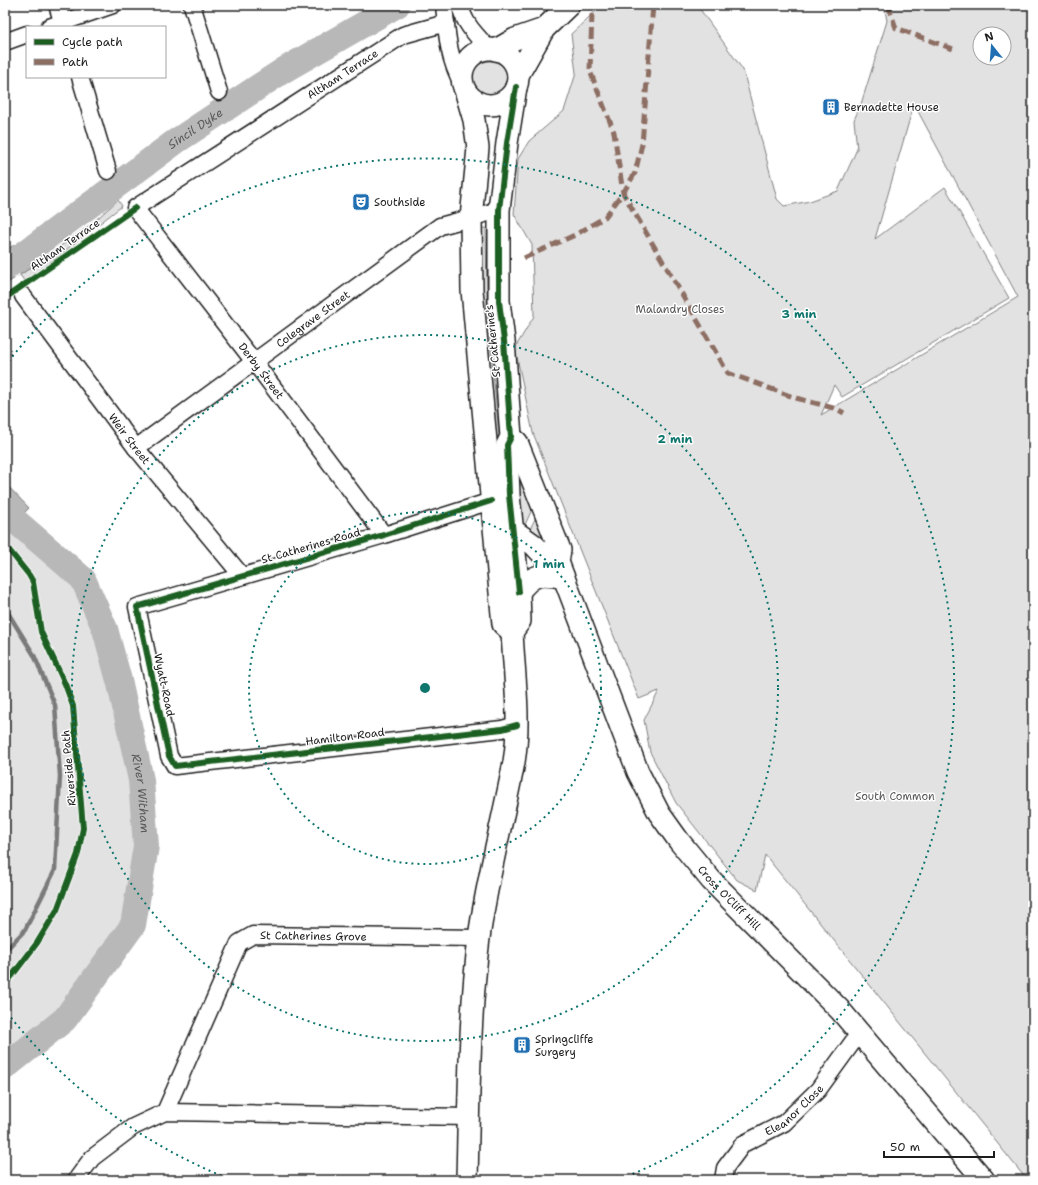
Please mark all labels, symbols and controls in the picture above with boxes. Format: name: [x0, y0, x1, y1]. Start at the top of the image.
legend: [26, 26, 166, 78]
north arrow: [972, 26, 1012, 66]
text: N: [983, 28, 996, 45]
text: Cycle path: [62, 34, 123, 50]
street label: Altham Terrace: [304, 46, 381, 103]
text: Path: [62, 54, 88, 70]
building icon: Bernadette House: [821, 97, 841, 117]
place label: Bernadette House: [844, 100, 939, 115]
water label: Sincil Dyke: [164, 104, 226, 153]
theatre icon: Southside: [351, 192, 371, 212]
place label: Southside: [374, 195, 426, 210]
street label: Altham Terrace: [27, 215, 103, 275]
street label: Colegrave Street: [273, 287, 353, 351]
park label: Malandry Closes: [635, 302, 725, 317]
street label: St Catherine's: [482, 304, 504, 378]
text: 3 min: [782, 306, 817, 322]
street label: Derby Street: [235, 340, 287, 402]
street label: Weir Street: [105, 410, 154, 467]
text: 2 min: [658, 431, 693, 447]
street label: St Catherines Road: [260, 525, 362, 567]
text: 1 min: [533, 556, 565, 572]
street label: Wyatt Road: [150, 652, 178, 718]
centre of rings: [418, 681, 432, 695]
street label: Hamilton Road: [305, 725, 385, 749]
street label: Riverside Path: [58, 729, 80, 807]
water label: River Witham: [127, 752, 153, 834]
park label: South Common: [855, 789, 935, 804]
street label: Cross O'Cliff Hill: [694, 862, 764, 934]
street label: St Catherines Grove: [260, 928, 367, 944]
place label: Springcliffe Surgery: [535, 1032, 594, 1060]
building icon: Springcliffe Surgery: [512, 1035, 532, 1055]
street label: Eleanor Close: [762, 1082, 827, 1139]
scale bar: [884, 1133, 994, 1159]
text: 50 m: [890, 1139, 920, 1155]

